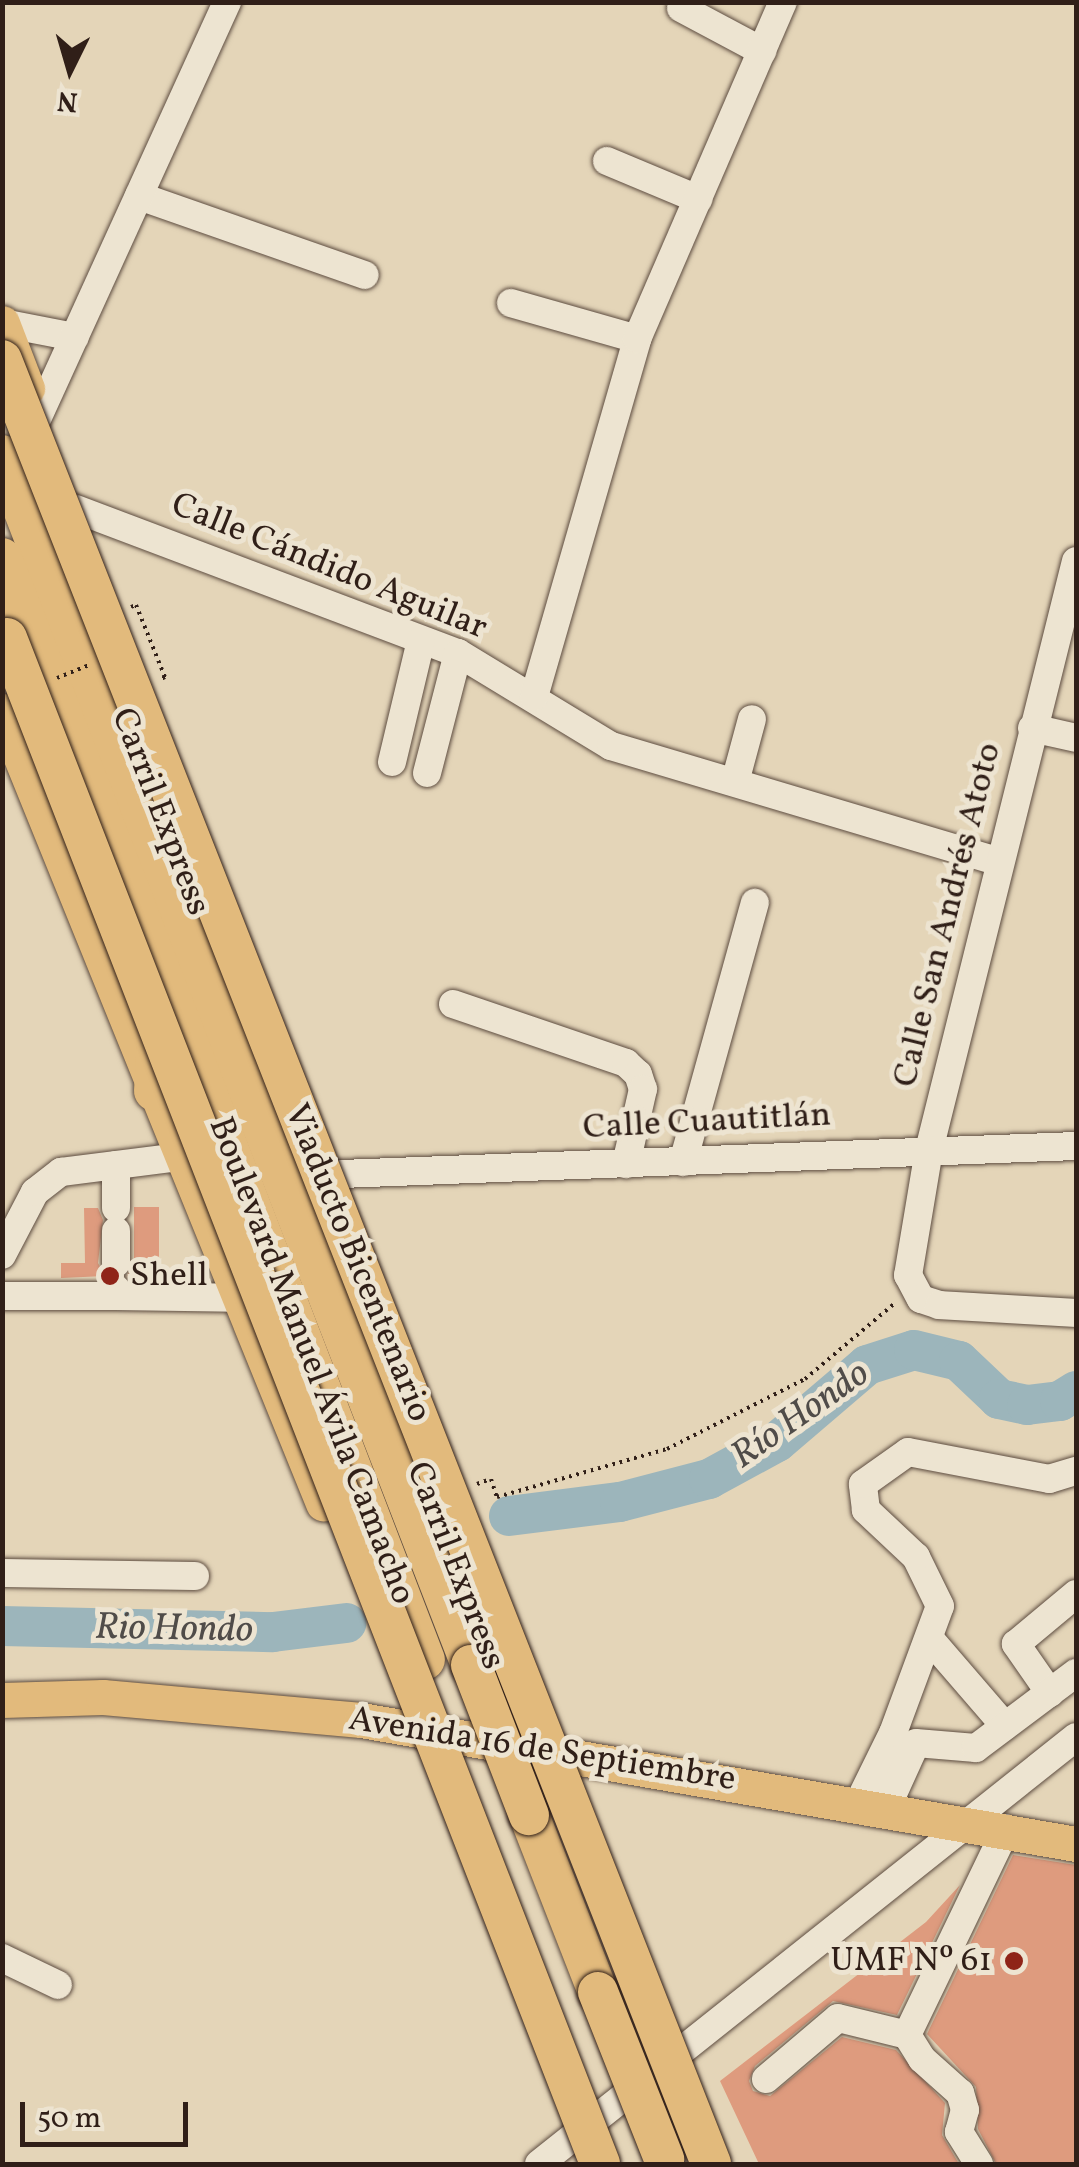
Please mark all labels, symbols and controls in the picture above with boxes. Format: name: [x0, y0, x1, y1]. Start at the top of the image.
north arrow: [20, 20, 120, 120]
text: N: [56, 80, 79, 121]
street label: Calle Cándido Aguilar: [165, 484, 493, 650]
street label: Carril Express: [101, 703, 219, 921]
street label: Calle San Andrés Atoto: [885, 739, 1011, 1091]
street label: Calle Cuautitlán: [582, 1095, 832, 1149]
street label: Viaducto Bicentenario: [274, 1098, 440, 1428]
street label: Boulevard Manuel Ávila Camacho: [199, 1112, 423, 1610]
place label: Shell: [130, 1255, 208, 1297]
marker: Shell: [99, 1265, 121, 1287]
water label: Río Hondo: [723, 1352, 879, 1480]
street label: Carril Express: [396, 1457, 514, 1675]
water label: Rio Hondo: [95, 1606, 253, 1654]
street label: Avenida 16 de Septiembre: [346, 1699, 738, 1801]
place label: UMF Nº 61: [830, 1940, 992, 1982]
marker: UMF Nº 61: [1001, 1948, 1027, 1974]
scale bar: [25, 2082, 192, 2144]
text: 50 m: [37, 2098, 101, 2140]

